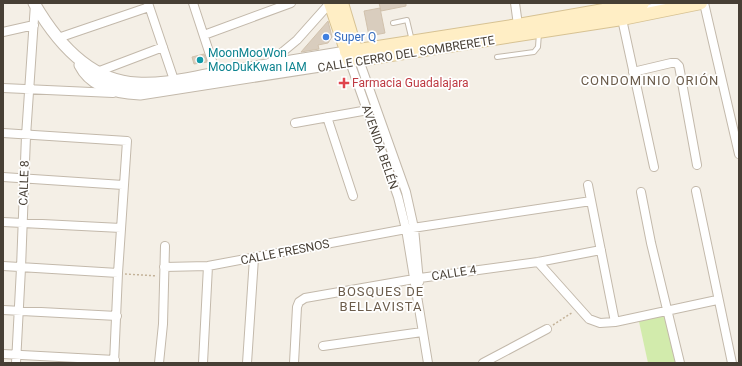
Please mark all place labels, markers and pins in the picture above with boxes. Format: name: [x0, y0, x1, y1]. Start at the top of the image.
place label: Super Q: [334, 30, 376, 44]
marker: Super Q: [321, 32, 331, 42]
place label: MoonMooWon MooDukKwan IAM: [208, 46, 307, 74]
marker: MoonMooWon MooDukKwan IAM: [195, 55, 205, 65]
place label: Farmacia Guadalajara: [352, 76, 469, 90]
marker: Farmacia Guadalajara: [339, 78, 349, 88]

